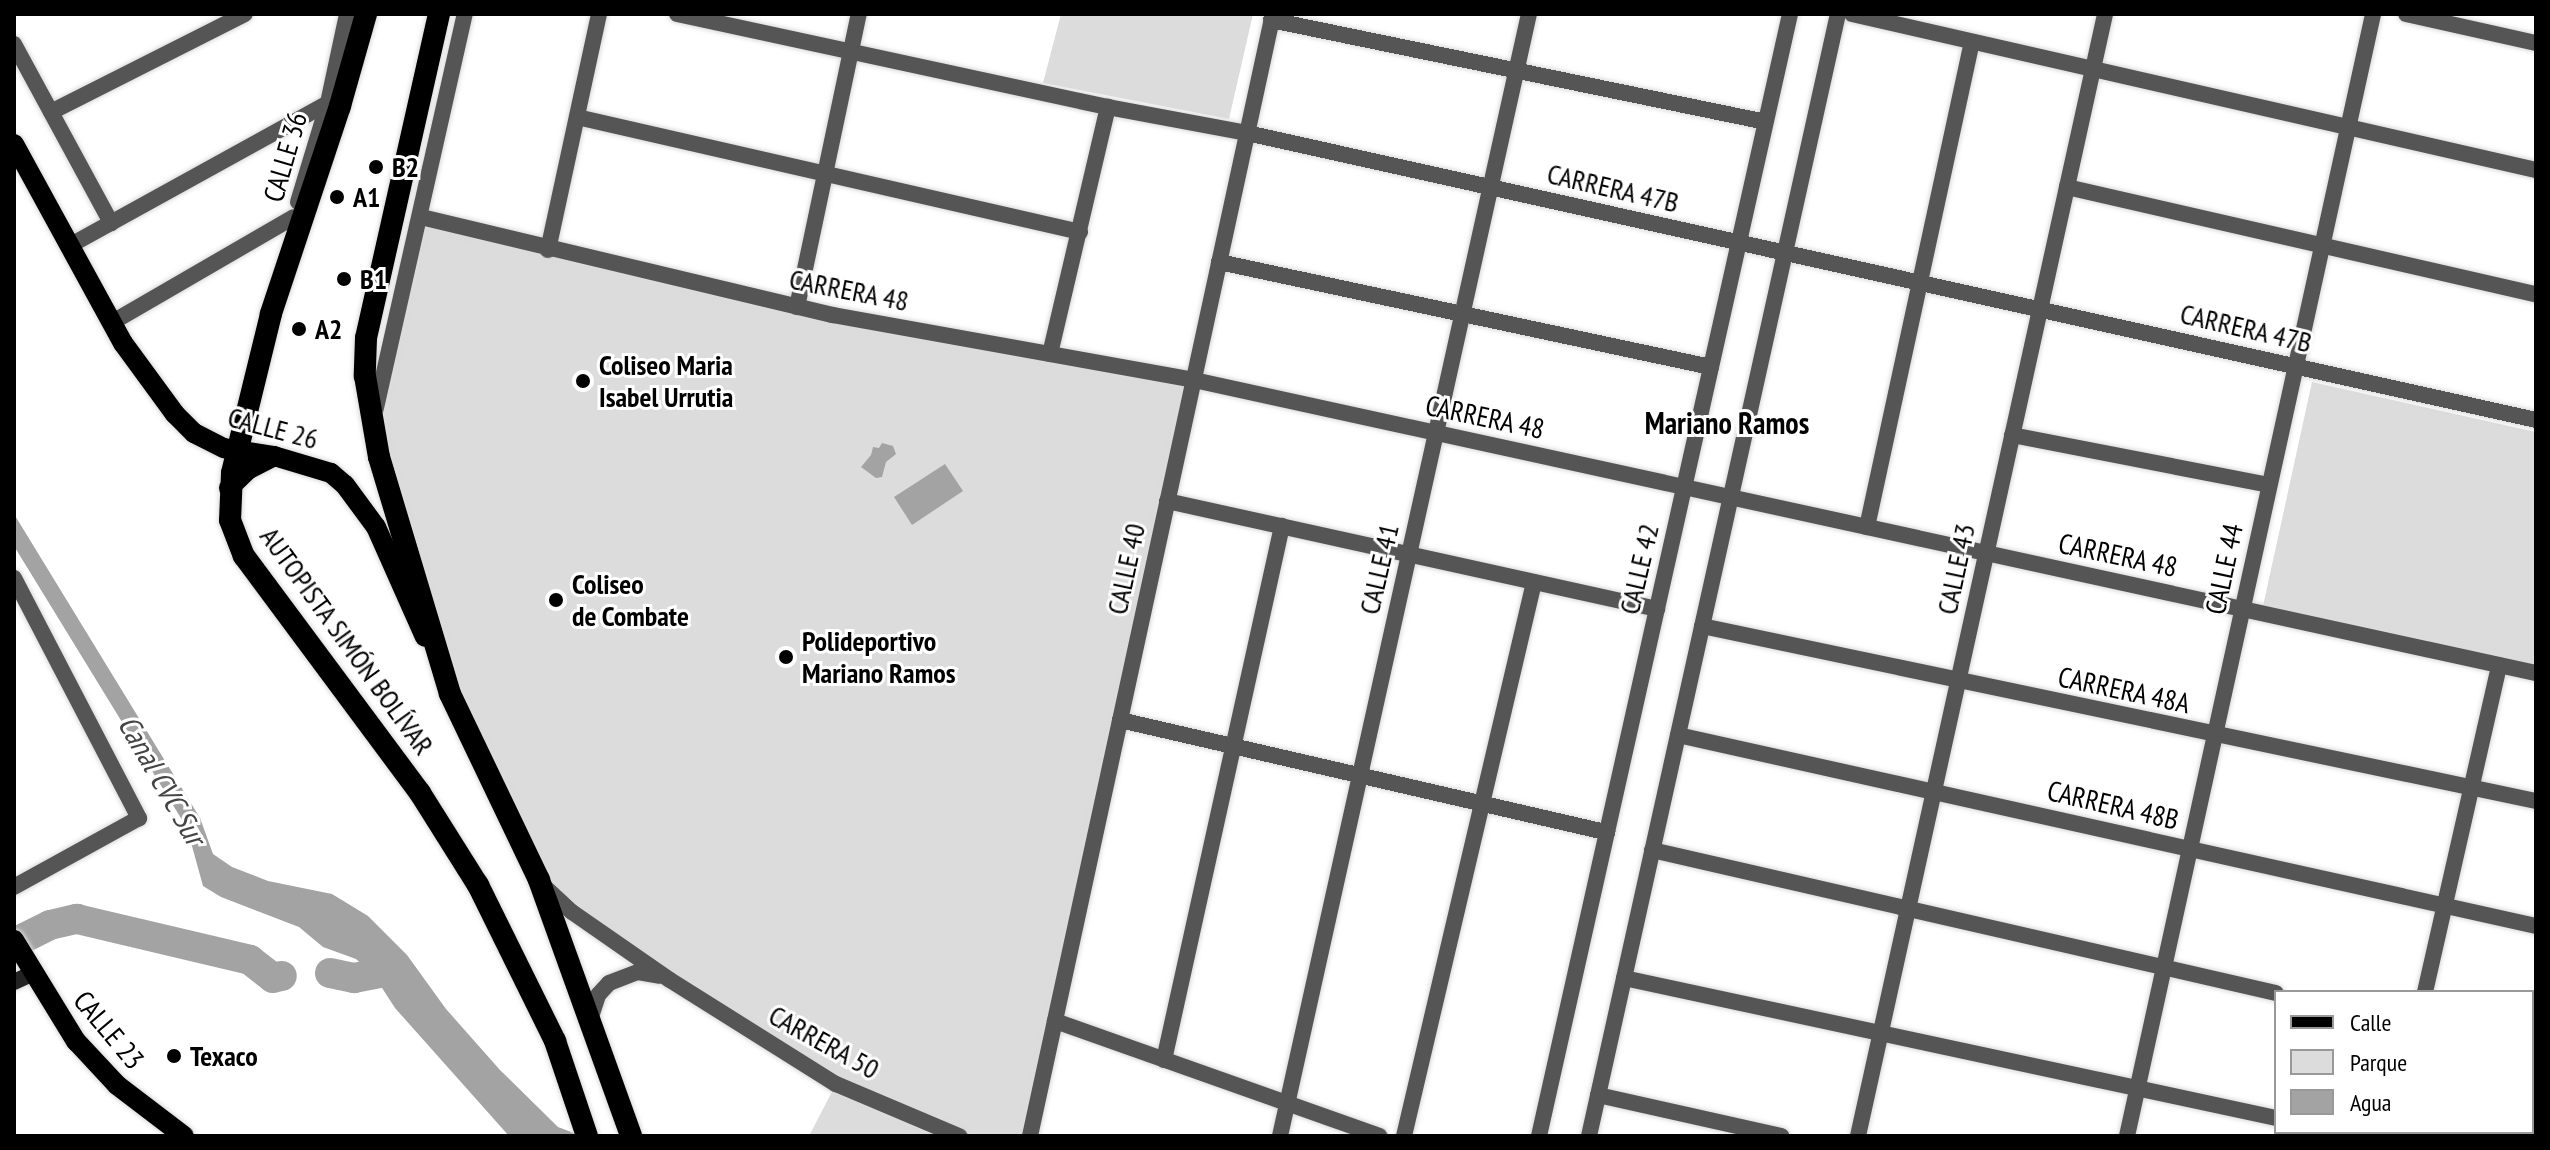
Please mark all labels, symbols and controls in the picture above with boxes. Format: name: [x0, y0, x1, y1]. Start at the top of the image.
street label: CALLE 36: [256, 108, 314, 206]
place label: B2: [392, 150, 419, 184]
street label: CARRERA 47B: [1544, 156, 1682, 220]
marker: B2: [367, 158, 385, 176]
place label: A1: [353, 180, 380, 214]
marker: A1: [328, 188, 346, 206]
place label: B1: [360, 262, 387, 296]
street label: CARRERA 48: [786, 262, 912, 318]
marker: B1: [335, 270, 353, 288]
street label: CARRERA 47B: [2177, 296, 2315, 360]
place label: A2: [315, 312, 342, 346]
marker: A2: [290, 320, 308, 338]
place label: Coliseo Maria Isabel Urrutia: [599, 348, 733, 414]
marker: Coliseo Maria Isabel Urrutia: [574, 372, 592, 390]
street label: CARRERA 48: [1422, 388, 1548, 446]
street label: CALLE 26: [224, 400, 322, 456]
district label: Mariano Ramos: [1645, 405, 1809, 441]
street label: AUTOPISTA SIMÓN BOLÍVAR: [253, 520, 441, 762]
street label: CALLE 40: [1100, 521, 1152, 617]
street label: CALLE 41: [1352, 521, 1406, 617]
street label: CALLE 42: [1612, 521, 1666, 617]
street label: CALLE 43: [1930, 521, 1982, 617]
street label: CALLE 44: [2198, 521, 2250, 617]
street label: CARRERA 48: [2055, 526, 2181, 584]
place label: Coliseo de Combate: [572, 567, 689, 633]
marker: Coliseo de Combate: [547, 591, 565, 609]
place label: Polideportivo Mariano Ramos: [802, 624, 955, 690]
marker: Polideportivo Mariano Ramos: [777, 648, 795, 666]
street label: CARRERA 48A: [2055, 660, 2193, 720]
water label: Canal CVC Sur: [110, 709, 214, 851]
street label: CARRERA 48B: [2044, 773, 2182, 837]
street label: CALLE 23: [67, 984, 151, 1076]
legend: [2274, 990, 2534, 1134]
street label: CARRERA 50: [763, 998, 885, 1086]
text: Calle: [2350, 1007, 2391, 1038]
place label: Texaco: [190, 1039, 258, 1073]
marker: Texaco: [165, 1047, 183, 1065]
text: Parque: [2350, 1047, 2407, 1078]
text: Agua: [2350, 1087, 2391, 1118]

